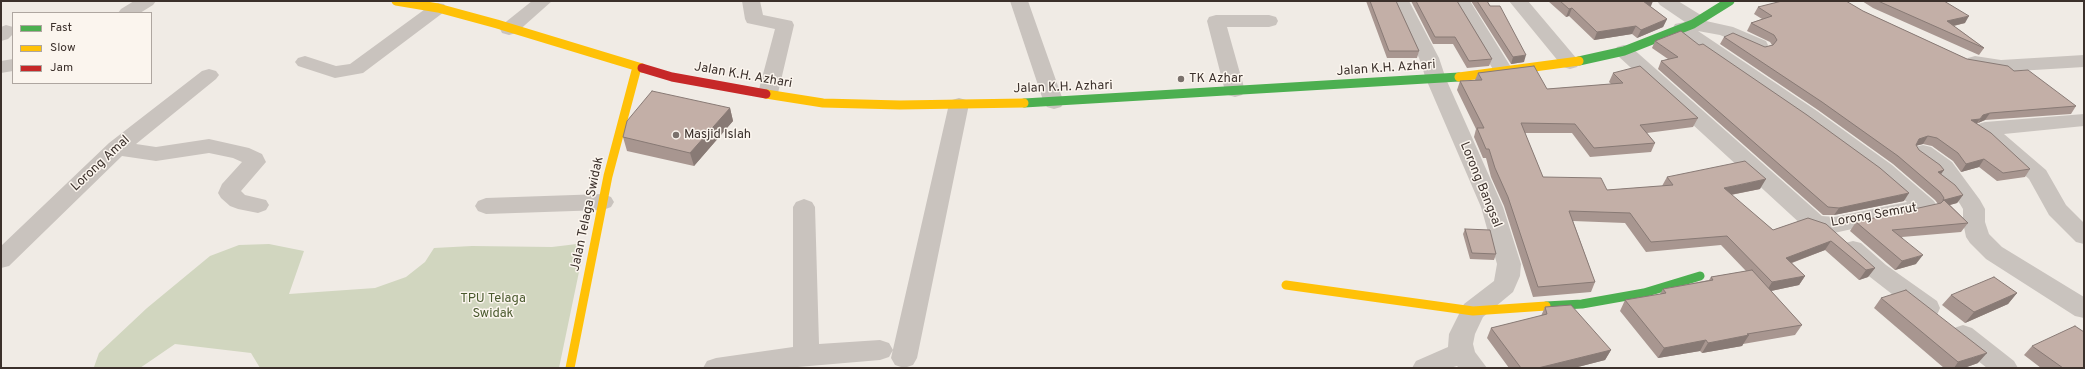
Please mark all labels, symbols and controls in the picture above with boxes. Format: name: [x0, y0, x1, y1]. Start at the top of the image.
legend: [12, 12, 152, 84]
text: Fast: [50, 20, 72, 36]
text: Slow: [50, 40, 76, 56]
street label: Jalan K.H. Azhari: [1336, 58, 1436, 80]
text: Jam: [50, 60, 73, 76]
street label: Jalan K.H. Azhari: [693, 60, 793, 92]
place label: TK Azhar: [1189, 71, 1243, 87]
marker: TK Azhar: [1176, 74, 1186, 84]
street label: Jalan K.H. Azhari: [1013, 78, 1113, 98]
place label: Masjid Islah: [684, 127, 751, 143]
marker: Masjid Islah: [671, 130, 681, 140]
street label: Lorong Amal: [68, 133, 134, 195]
street label: Lorong Bangsal: [1456, 140, 1504, 230]
street label: Jalan Telaga Swidak: [568, 155, 608, 273]
street label: Lorong Semrut: [1830, 201, 1918, 231]
park label: TPU Telaga Swidak: [460, 291, 526, 322]

